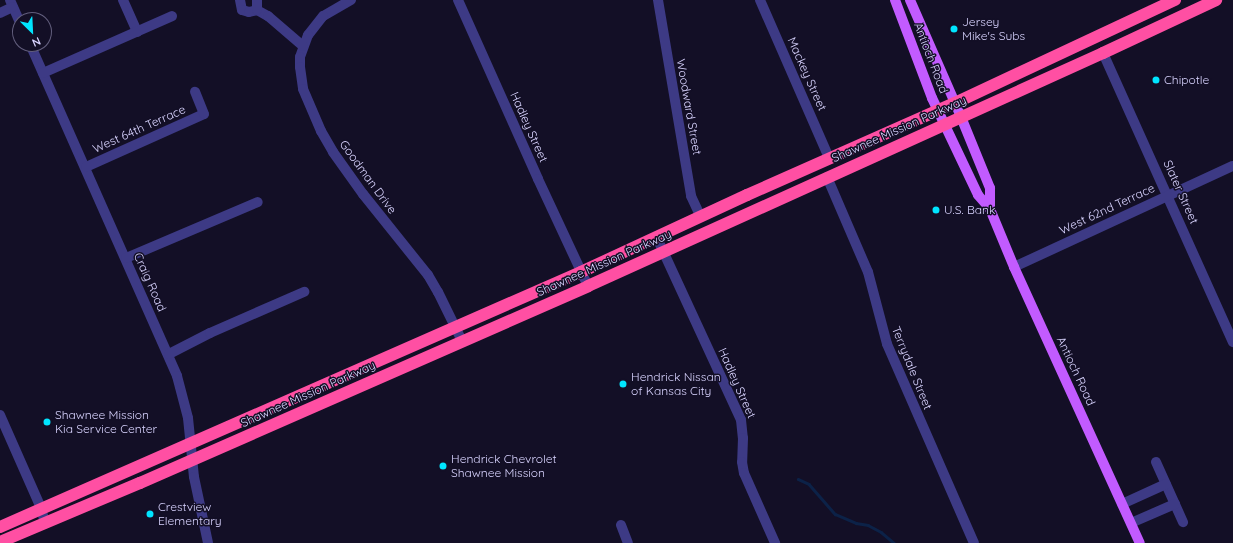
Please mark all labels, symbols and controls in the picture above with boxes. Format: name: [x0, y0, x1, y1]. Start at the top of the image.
north arrow: [12, 12, 52, 52]
place label: Jersey Mike's Subs: [962, 15, 1025, 43]
street label: Antioch Road: [911, 21, 951, 95]
marker: Jersey Mike's Subs: [949, 24, 959, 34]
text: N: [30, 34, 43, 50]
street label: Mackey Street: [784, 35, 830, 113]
street label: Woodward Street: [673, 58, 705, 156]
place label: Chipotle: [1164, 73, 1209, 87]
marker: Chipotle: [1151, 75, 1161, 85]
street label: Hadley Street: [507, 90, 551, 164]
street label: Shawnee Mission Parkway: [829, 93, 969, 165]
street label: West 64th Terrace: [90, 102, 188, 156]
street label: Goodman Drive: [336, 137, 400, 217]
street label: Slater Street: [1161, 158, 1201, 226]
street label: West 62nd Terrace: [1057, 181, 1157, 237]
place label: U.S. Bank: [944, 203, 995, 217]
marker: U.S. Bank: [931, 205, 941, 215]
street label: Shawnee Mission Parkway: [534, 227, 674, 299]
street label: Craig Road: [131, 250, 169, 314]
street label: Terrydale Street: [889, 324, 935, 412]
street label: Antioch Road: [1054, 334, 1098, 408]
street label: Hadley Street: [715, 346, 759, 420]
street label: Shawnee Mission Parkway: [238, 358, 378, 430]
place label: Hendrick Nissan of Kansas City: [631, 370, 721, 398]
marker: Hendrick Nissan of Kansas City: [618, 379, 628, 389]
place label: Shawnee Mission Kia Service Center: [55, 408, 157, 436]
marker: Shawnee Mission Kia Service Center: [42, 417, 52, 427]
place label: Hendrick Chevrolet Shawnee Mission: [451, 452, 557, 480]
marker: Hendrick Chevrolet Shawnee Mission: [438, 461, 448, 471]
place label: Crestview Elementary: [158, 500, 222, 528]
marker: Crestview Elementary: [145, 509, 155, 519]

